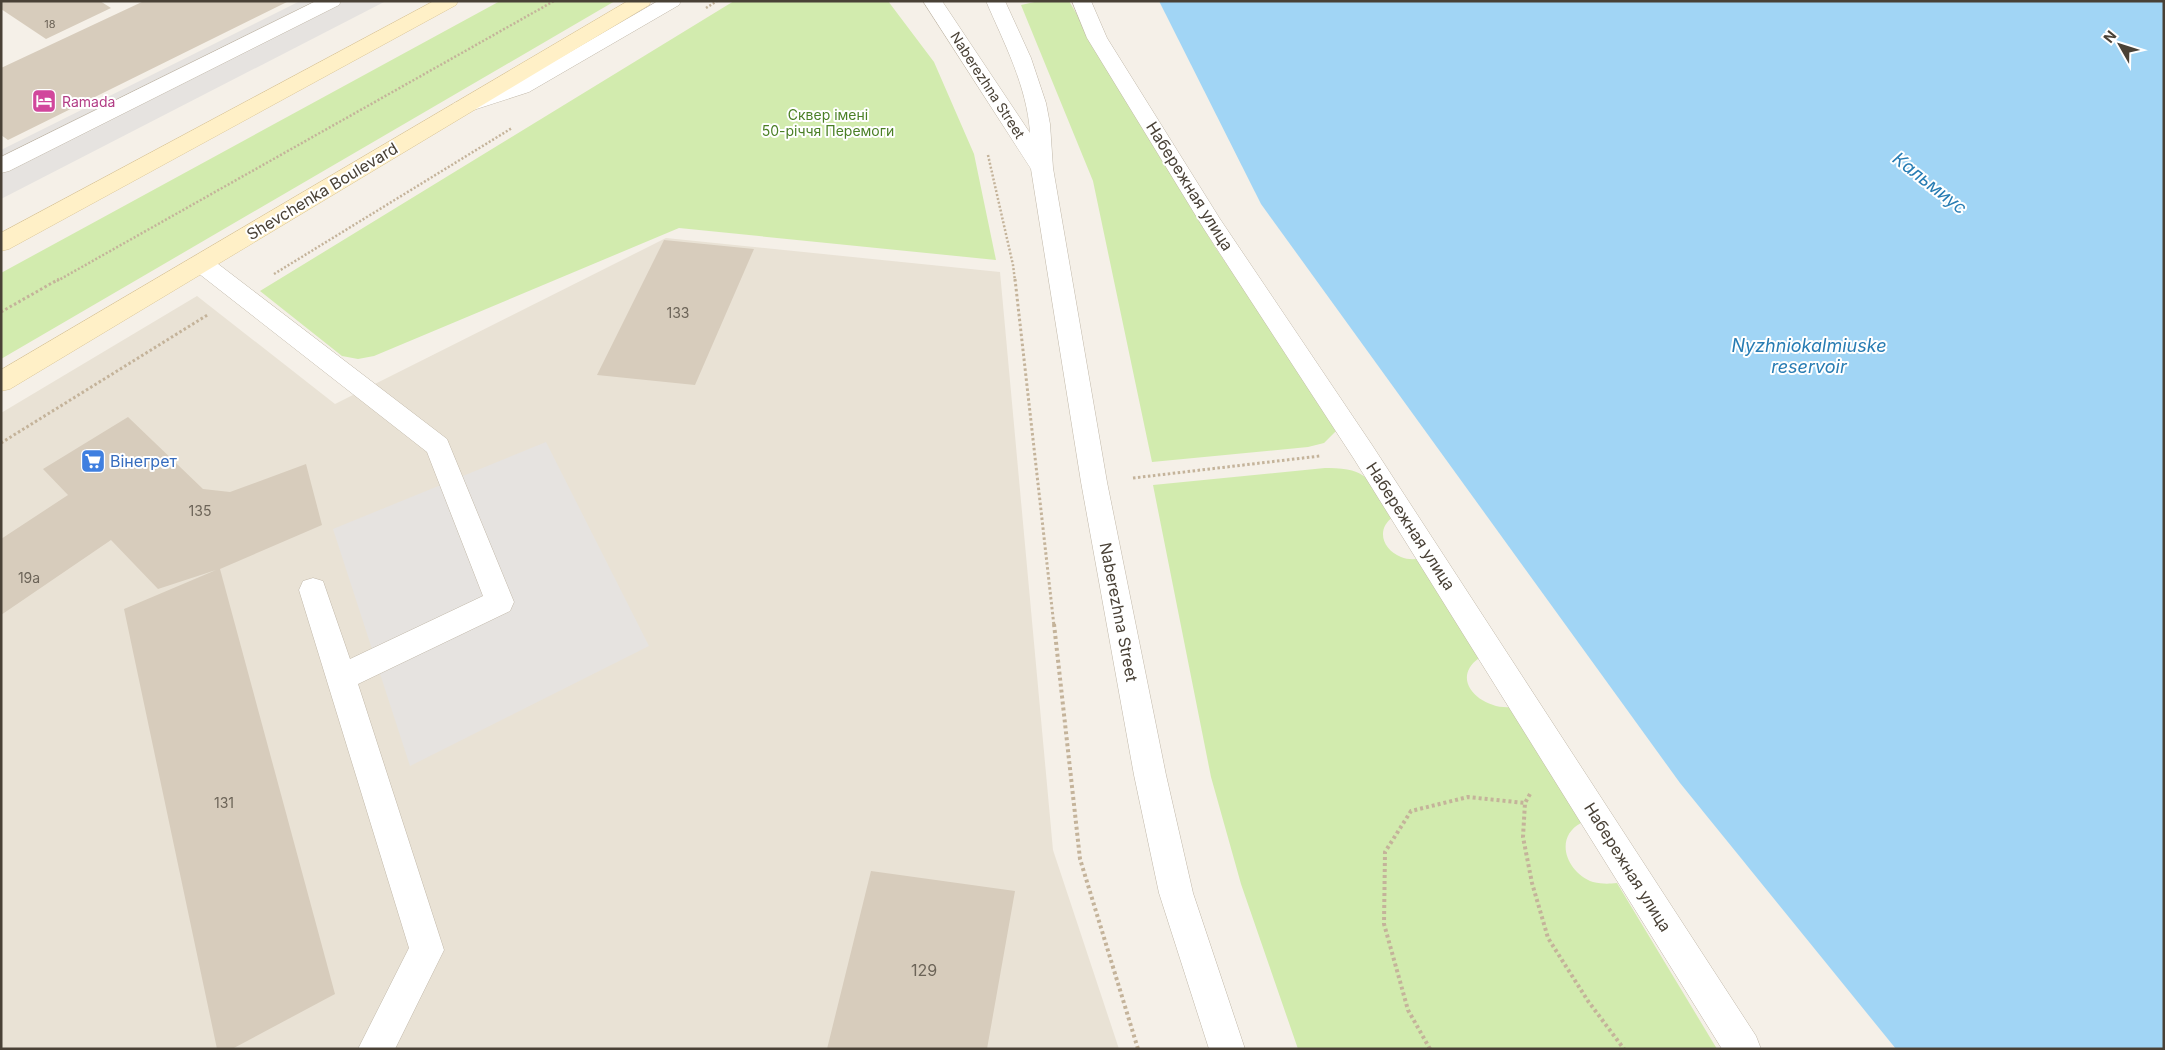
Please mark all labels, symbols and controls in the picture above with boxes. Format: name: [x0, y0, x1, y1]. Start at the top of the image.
house number: 18: [44, 17, 56, 31]
north arrow: [2095, 20, 2145, 70]
text: N: [2100, 27, 2119, 46]
street label: Naberezhna Street: [947, 28, 1029, 142]
hotel icon: Ramada: [31, 88, 57, 114]
place label: Ramada: [62, 93, 115, 110]
park label: Сквер імені 50-річчя Перемоги: [762, 106, 894, 139]
street label: Набережная улица: [1142, 118, 1238, 254]
street label: Shevchenka Boulevard: [243, 138, 401, 244]
water label: Кальмиус: [1889, 148, 1971, 218]
house number: 133: [667, 304, 690, 321]
water label: Nyzhniokalmiuske reservoir: [1731, 335, 1887, 377]
supermarket icon: Вінегрет: [80, 448, 106, 474]
place label: Вінегрет: [110, 451, 177, 471]
street label: Набережная улица: [1362, 458, 1460, 594]
house number: 135: [189, 502, 211, 519]
street label: Naberezhna Street: [1096, 541, 1142, 683]
house number: 19а: [18, 569, 40, 586]
house number: 131: [214, 794, 234, 811]
street label: Набережная улица: [1580, 799, 1676, 935]
house number: 129: [911, 960, 937, 980]

